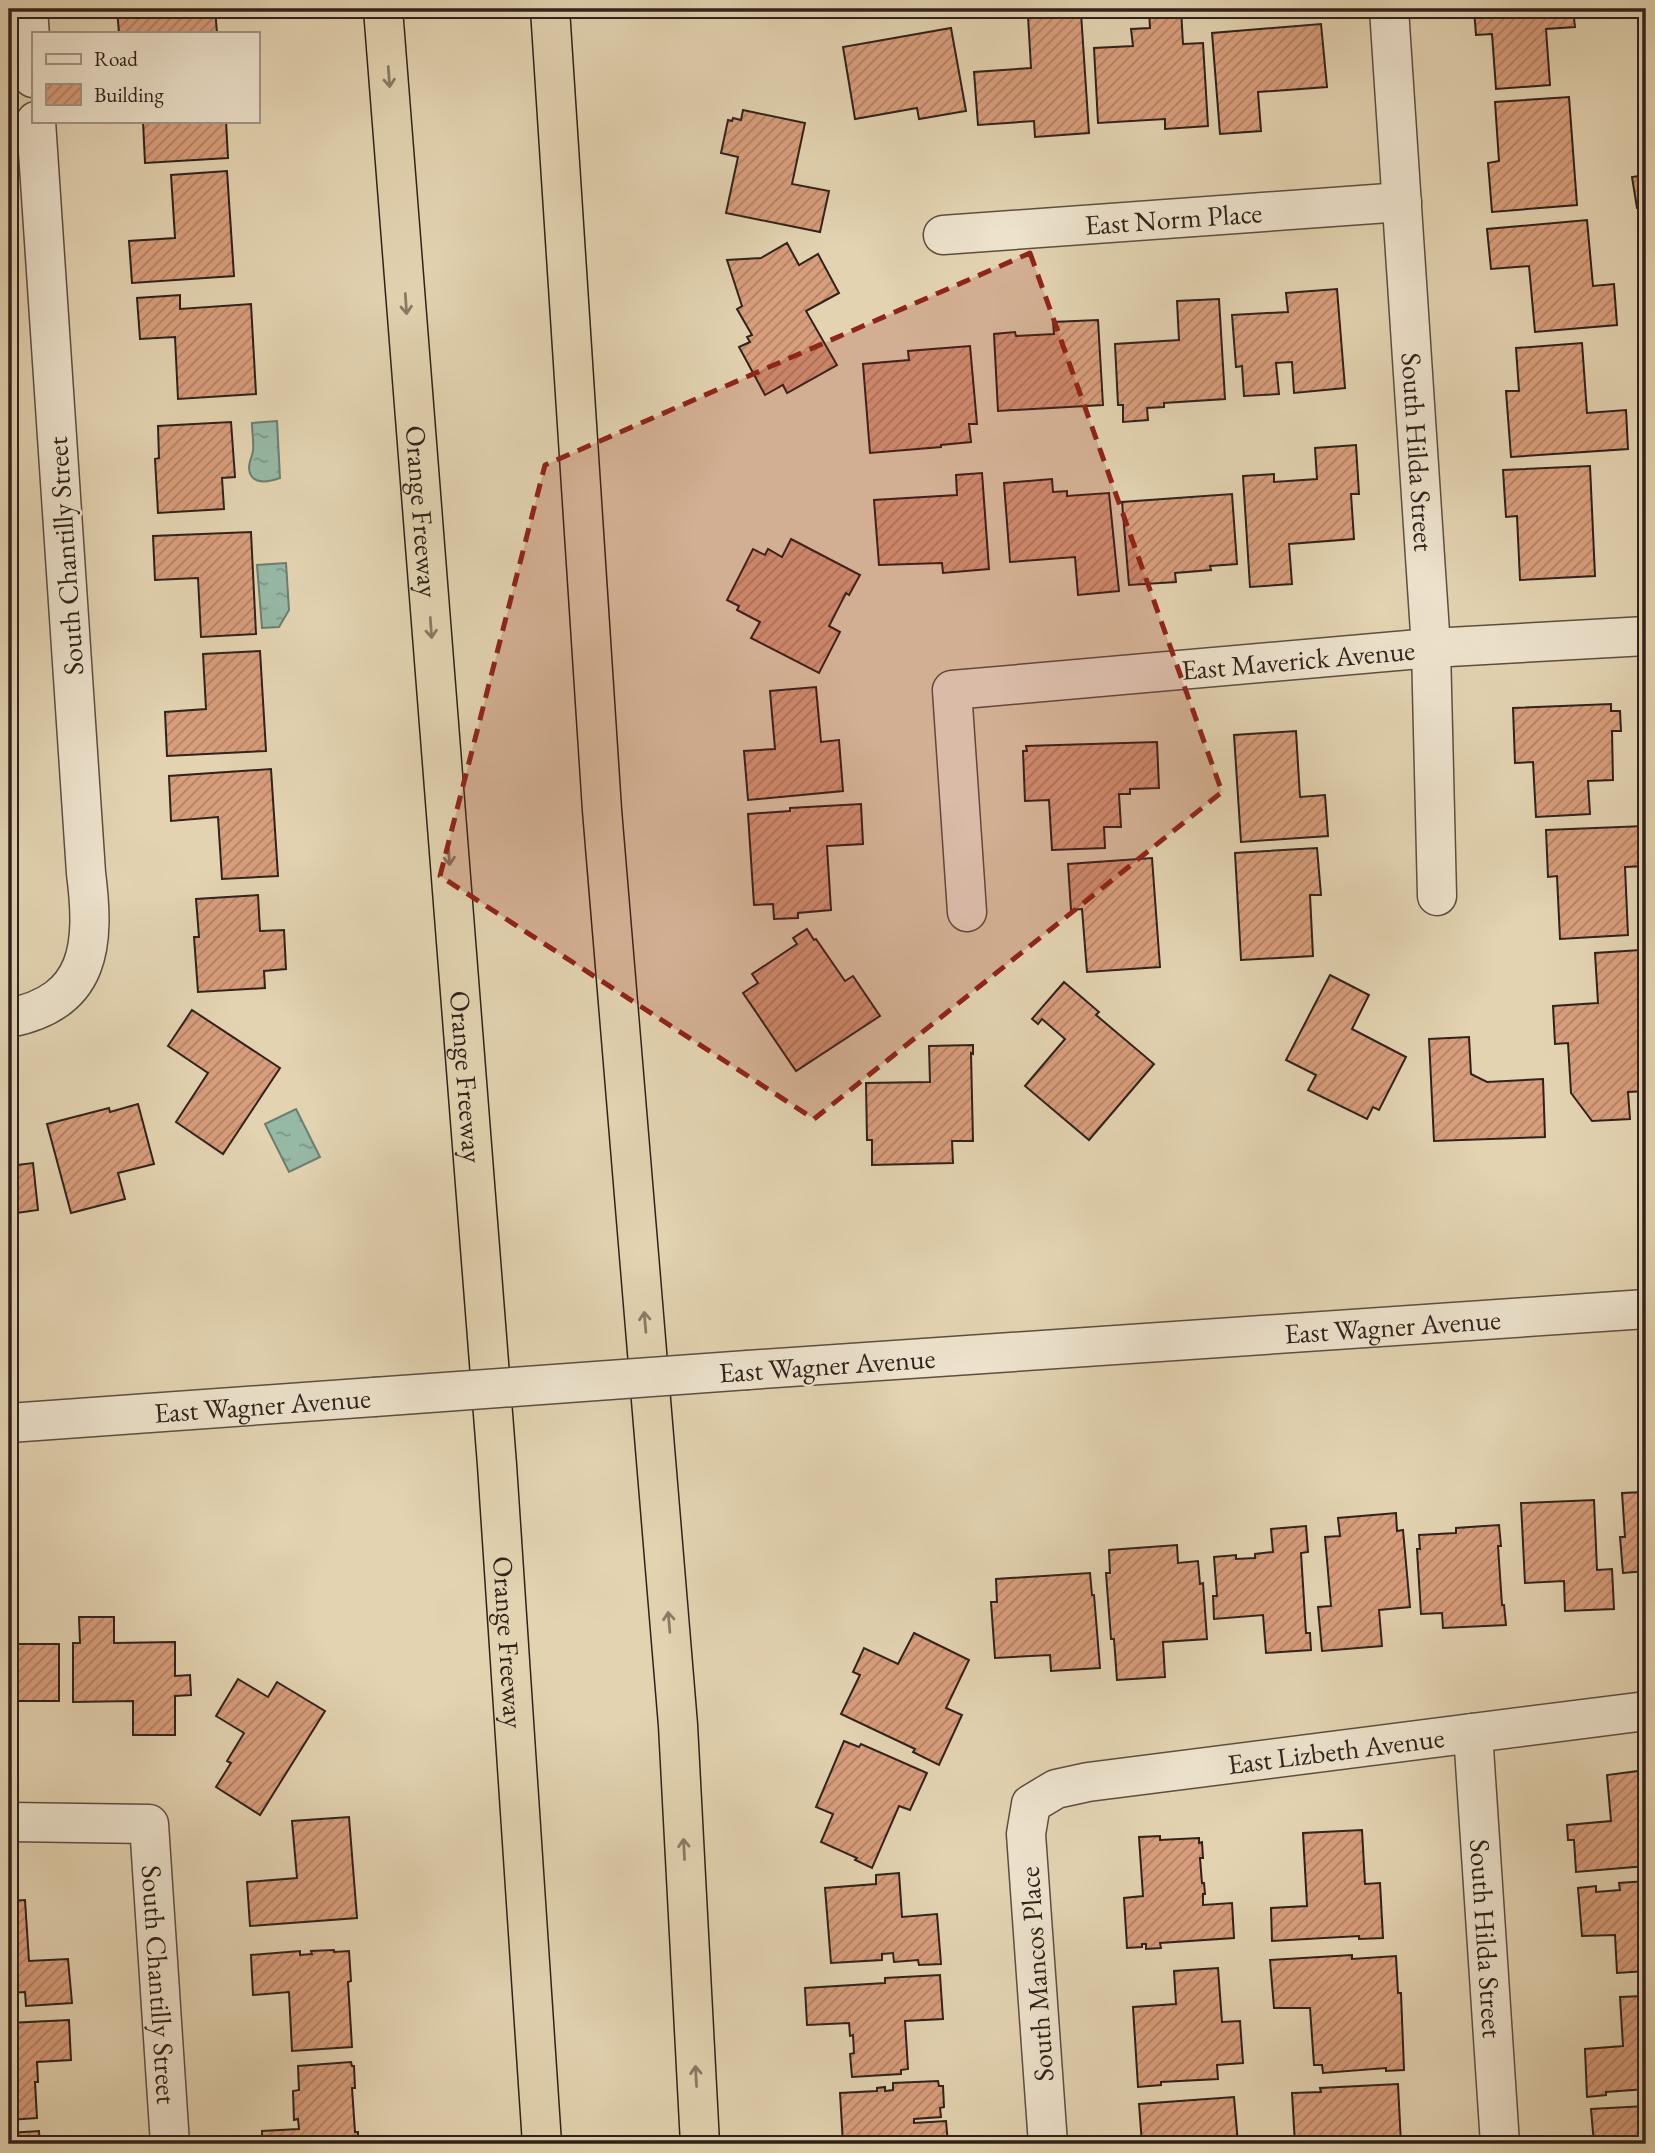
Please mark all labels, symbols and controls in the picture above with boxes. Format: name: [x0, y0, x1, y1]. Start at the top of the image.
legend: [32, 32, 259, 122]
text: Road: [94, 45, 138, 72]
one-way arrow: [383, 65, 396, 88]
text: Building: [94, 81, 164, 108]
street label: East Norm Place: [1083, 194, 1263, 243]
one-way arrow: [400, 292, 413, 314]
street label: South Hilda Street: [1394, 351, 1443, 553]
street label: Orange Freeway: [398, 424, 447, 600]
street label: South Chantilly Street: [39, 435, 91, 677]
one-way arrow: [425, 616, 438, 639]
street label: East Maverick Avenue: [1180, 631, 1417, 688]
one-way arrow: [443, 843, 456, 866]
street label: Orange Freeway: [442, 989, 491, 1165]
street label: East Wagner Avenue: [1283, 1301, 1502, 1352]
one-way arrow: [638, 1311, 651, 1334]
street label: East Wagner Avenue: [718, 1339, 937, 1391]
street label: East Wagner Avenue: [153, 1379, 372, 1431]
street label: Orange Freeway: [485, 1555, 532, 1730]
one-way arrow: [662, 1611, 675, 1634]
street label: East Lizbeth Avenue: [1225, 1719, 1446, 1782]
one-way arrow: [678, 1838, 691, 1861]
street label: South Hilda Street: [1462, 1838, 1511, 2039]
street label: South Chantilly Street: [134, 1864, 185, 2105]
street label: South Mancos Place: [1011, 1865, 1061, 2083]
one-way arrow: [689, 2065, 702, 2088]

